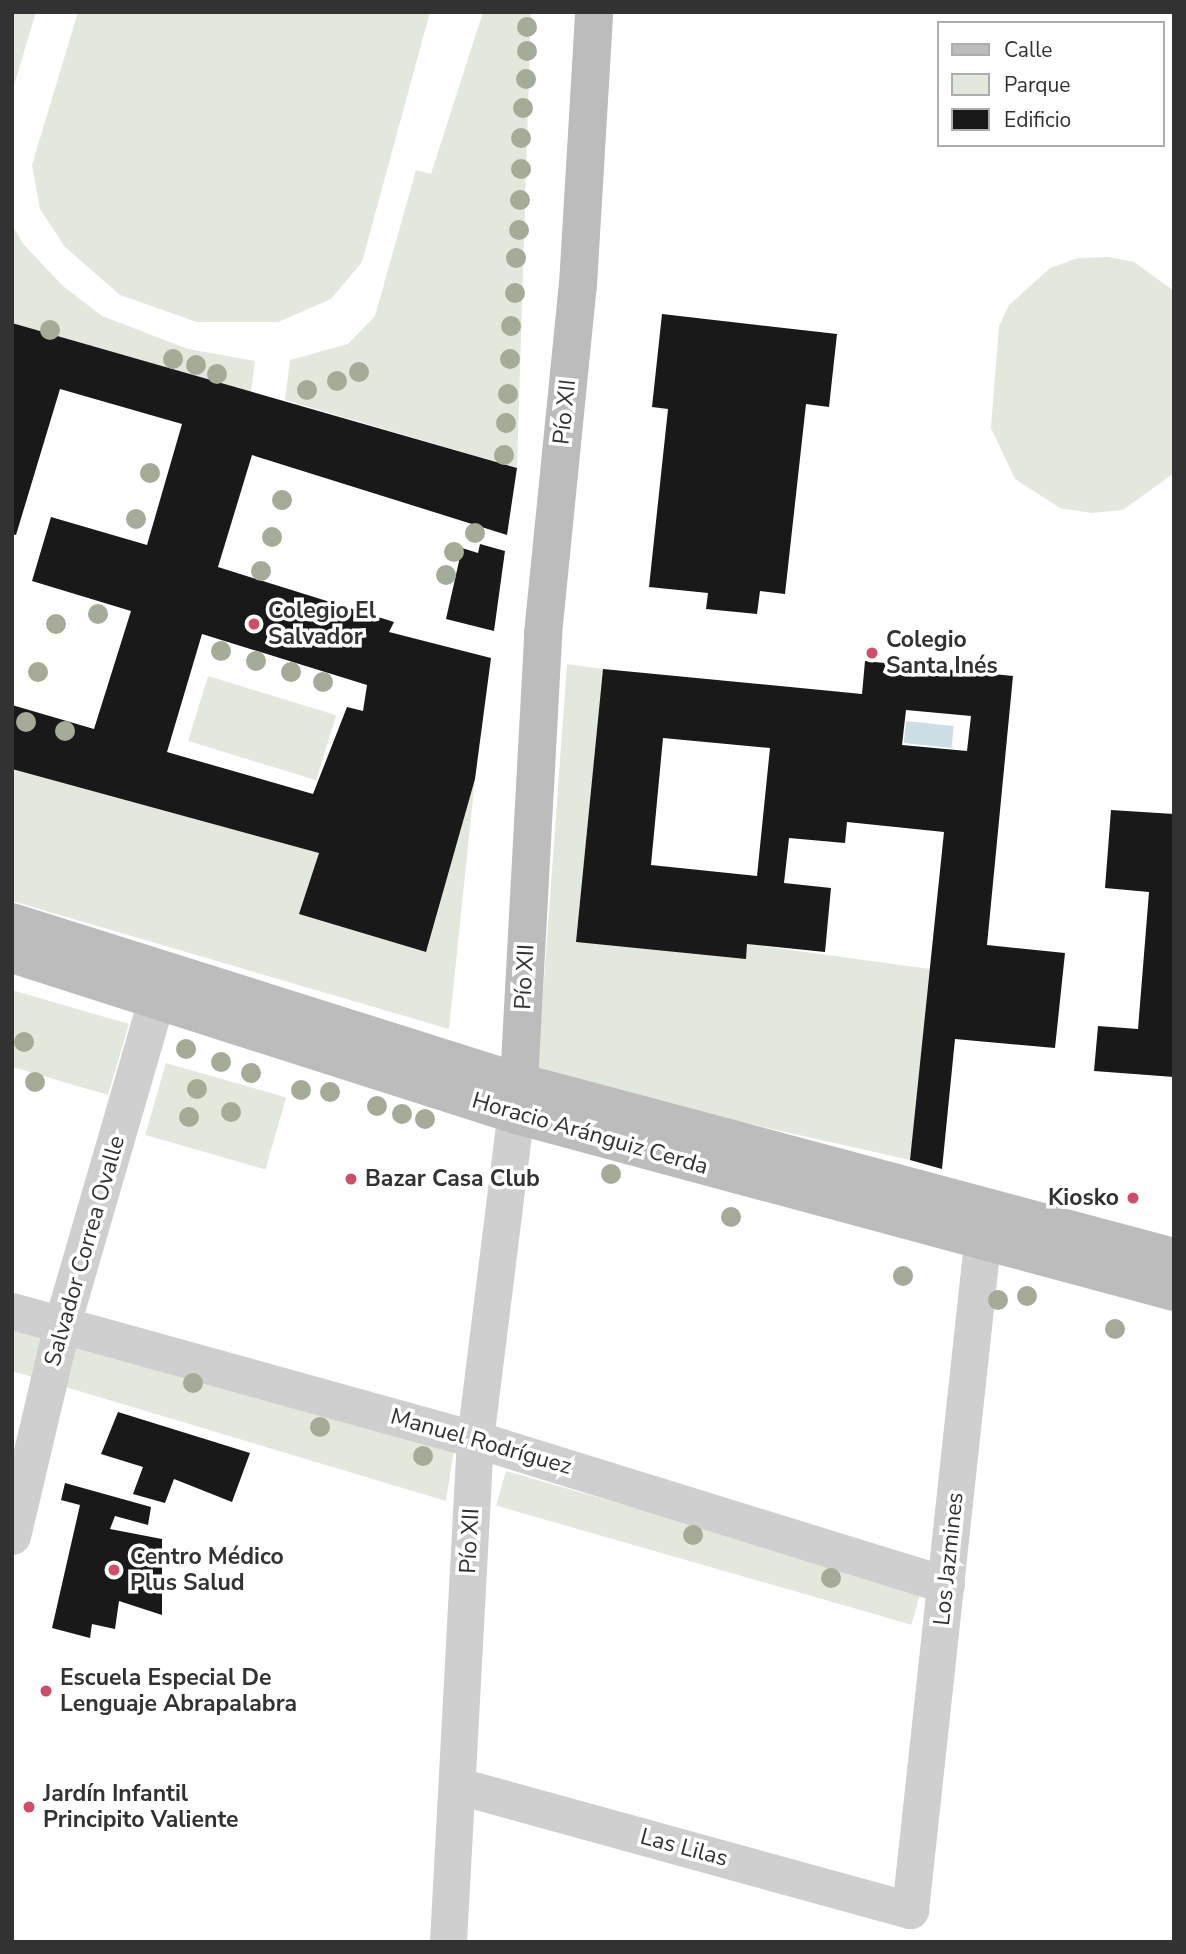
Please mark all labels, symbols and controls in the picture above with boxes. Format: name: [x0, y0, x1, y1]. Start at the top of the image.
legend: [937, 21, 1165, 147]
text: Calle: [1004, 36, 1052, 64]
text: Parque: [1004, 71, 1071, 99]
text: Edificio: [1004, 106, 1071, 134]
street label: Pío XII: [548, 378, 582, 446]
place label: Colegio El Salvador: [268, 597, 376, 651]
marker: Colegio El Salvador: [246, 616, 262, 632]
place label: Colegio Santa Inés: [886, 626, 998, 680]
marker: Colegio Santa Inés: [864, 645, 880, 661]
street label: Pío XII: [510, 944, 540, 1010]
street label: Horacio Aránguiz Cerda: [469, 1087, 711, 1181]
street label: Salvador Correa Ovalle: [39, 1133, 131, 1369]
place label: Bazar Casa Club: [365, 1165, 540, 1193]
marker: Bazar Casa Club: [343, 1171, 359, 1187]
place label: Kiosko: [1048, 1184, 1119, 1212]
marker: Kiosko: [1125, 1190, 1141, 1206]
street label: Manuel Rodríguez: [387, 1403, 575, 1481]
street label: Los Jazmines: [928, 1491, 970, 1627]
street label: Pío XII: [455, 1508, 485, 1574]
place label: Centro Médico Plus Salud: [130, 1543, 284, 1597]
marker: Centro Médico Plus Salud: [104, 1560, 124, 1580]
place label: Escuela Especial De Lenguaje Abrapalabra: [60, 1664, 297, 1718]
marker: Escuela Especial De Lenguaje Abrapalabra: [38, 1683, 54, 1699]
place label: Jardín Infantil Principito Valiente: [43, 1780, 239, 1834]
marker: Jardín Infantil Principito Valiente: [21, 1799, 37, 1815]
street label: Las Lilas: [637, 1823, 731, 1873]

